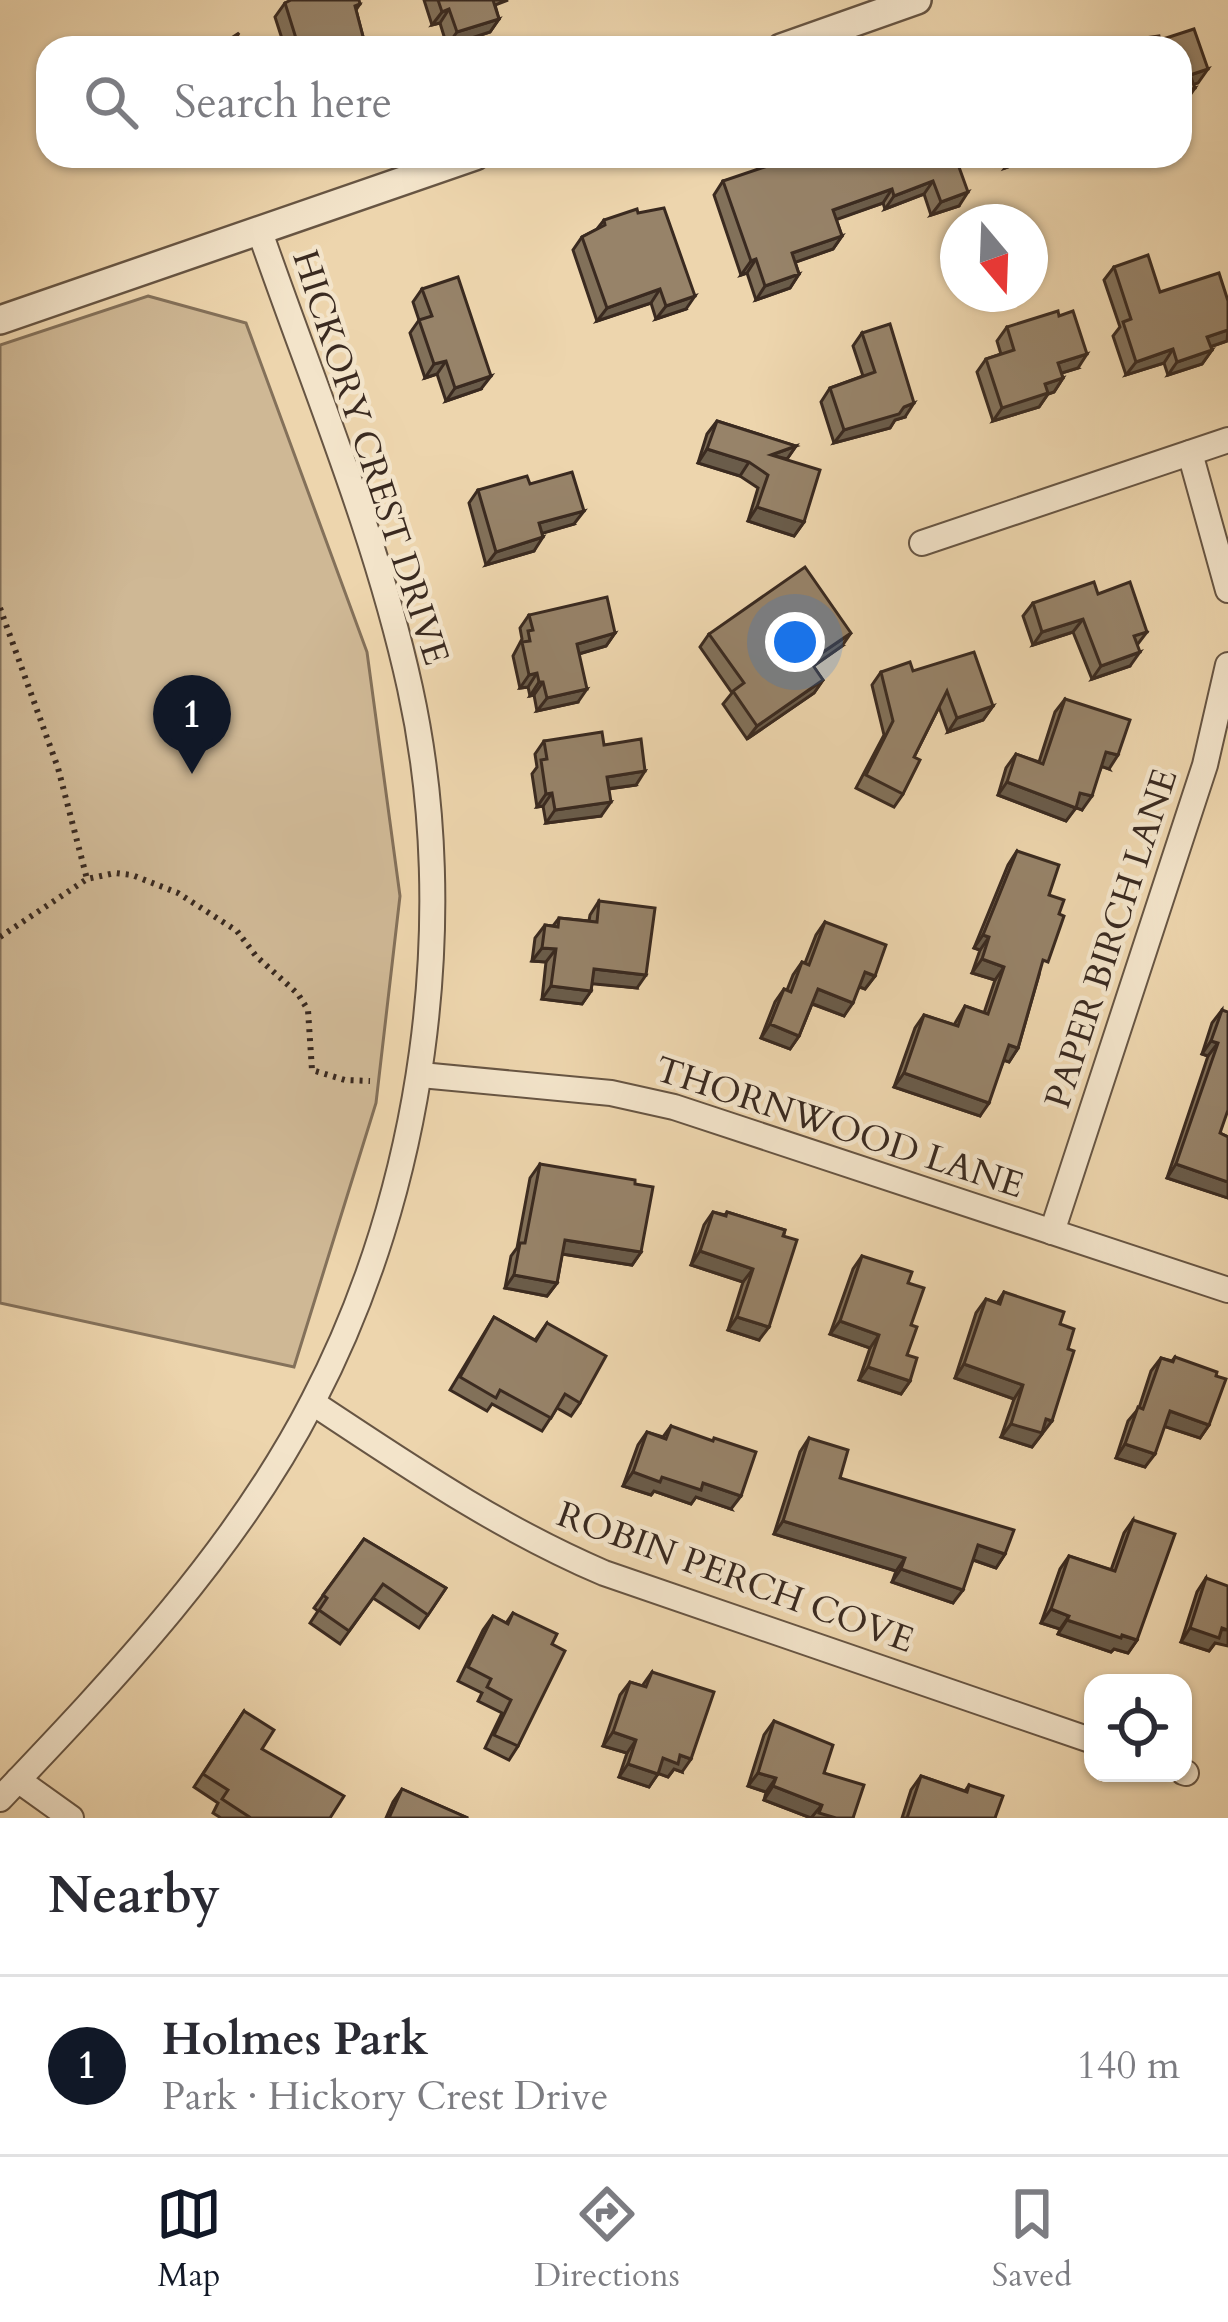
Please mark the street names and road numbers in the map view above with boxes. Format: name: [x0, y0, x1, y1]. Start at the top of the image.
street label: HICKORY CREST DRIVE: [280, 244, 461, 671]
street label: PAPER BIRCH LANE: [1033, 762, 1189, 1115]
street label: THORNWOOD LANE: [649, 1045, 1030, 1210]
street label: ROBIN PERCH COVE: [550, 1490, 921, 1665]

